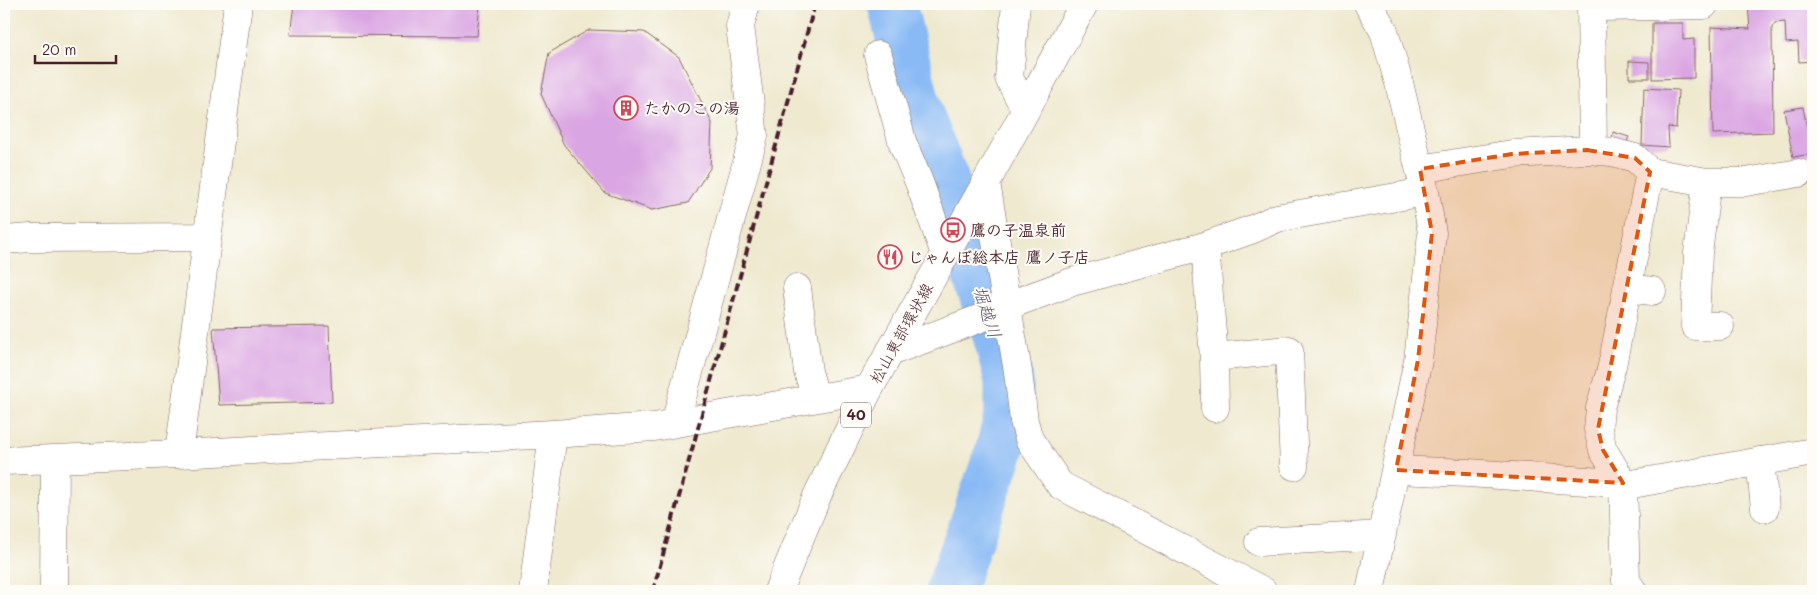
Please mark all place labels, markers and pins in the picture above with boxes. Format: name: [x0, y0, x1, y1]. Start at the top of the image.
building icon: たかのこの湯: [613, 95, 639, 121]
place label: たかのこの湯: [644, 97, 740, 118]
bus stop icon: 鷹の子温泉前: [940, 217, 966, 243]
place label: 鷹の子温泉前: [970, 219, 1066, 240]
restaurant icon: じゃんぼ総本店 鷹ノ子店: [877, 244, 903, 270]
place label: じゃんぼ総本店 鷹ノ子店: [908, 246, 1090, 267]

